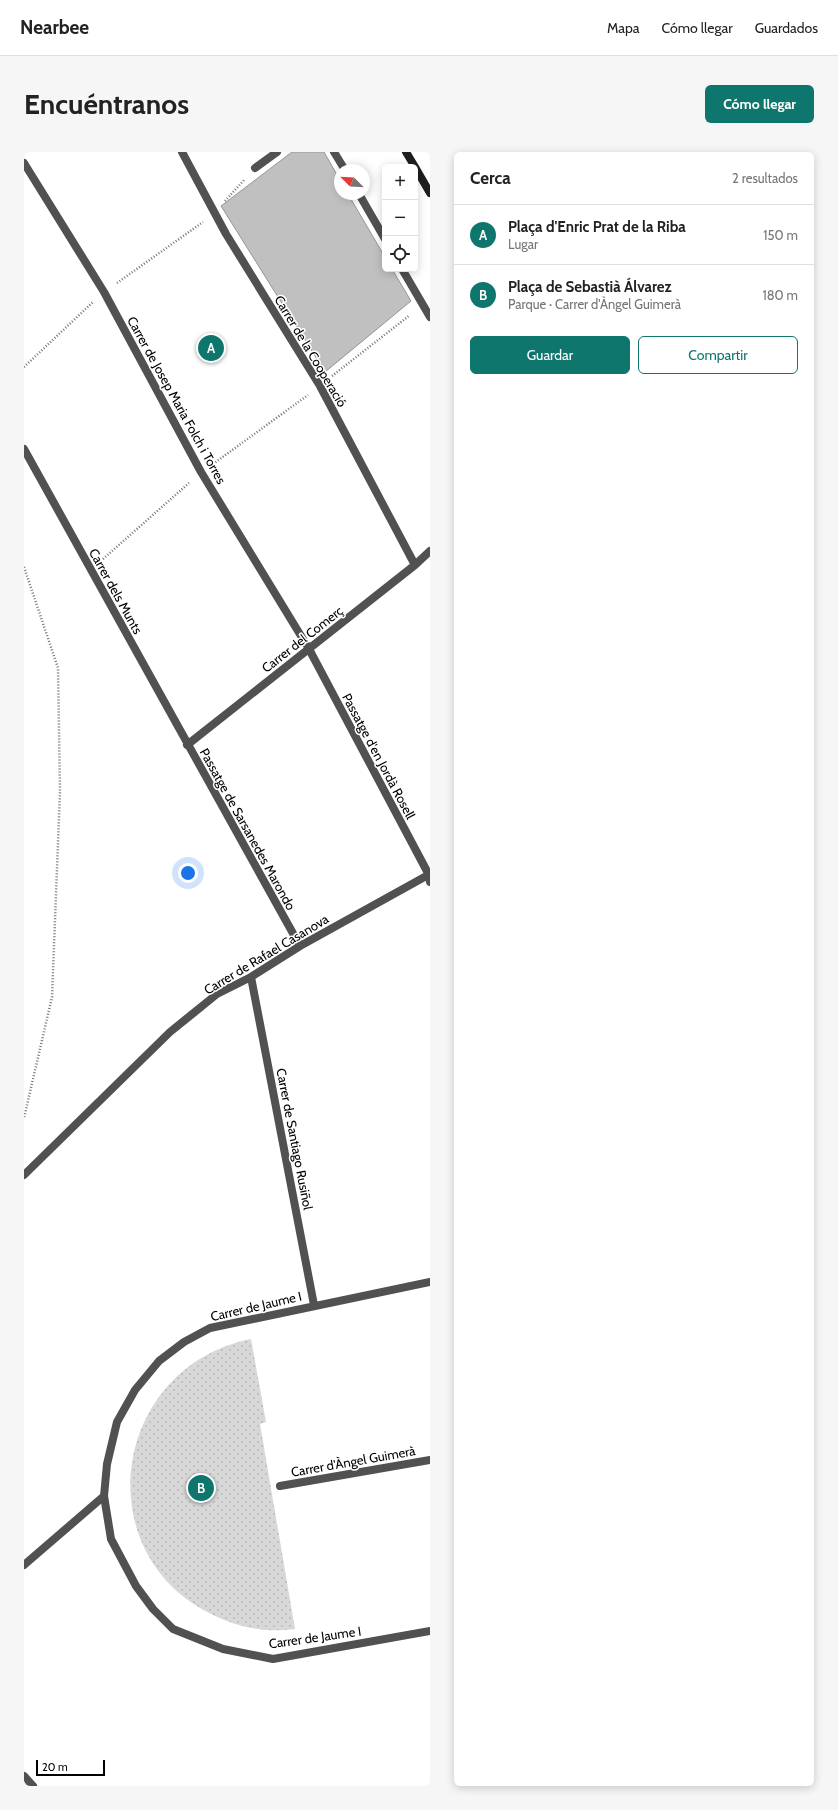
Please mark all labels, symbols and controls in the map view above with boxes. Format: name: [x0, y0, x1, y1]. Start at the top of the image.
text: Nearbee: [20, 16, 89, 39]
text: Mapa: [607, 19, 640, 37]
text: Cómo llegar: [662, 19, 733, 37]
text: Guardados: [755, 19, 818, 37]
button: Cómo llegar: [705, 85, 814, 123]
text: Encuéntranos: [24, 87, 189, 121]
north arrow: [334, 164, 370, 200]
map controls: [382, 164, 418, 272]
button: +: [382, 164, 418, 200]
text: Cerca: [470, 168, 511, 188]
text: 2 resultados: [732, 170, 798, 186]
button: −: [382, 200, 418, 236]
text: Plaça d'Enric Prat de la Riba: [508, 218, 686, 236]
text: A: [479, 227, 487, 243]
text: 150 m: [763, 227, 798, 243]
button: locate: [382, 236, 418, 272]
text: Lugar: [508, 236, 538, 252]
text: Plaça de Sebastià Álvarez: [508, 278, 672, 296]
text: B: [479, 287, 487, 303]
text: 180 m: [762, 287, 798, 303]
street label: Carrer de la Cooperació: [271, 292, 351, 410]
text: Parque · Carrer d'Àngel Guimerà: [508, 296, 681, 312]
street label: Carrer de Josep Maria Folch i Torres: [124, 313, 230, 487]
pin: A: [198, 333, 224, 363]
button: Guardar: [470, 336, 630, 374]
button: Compartir: [638, 336, 798, 374]
street label: Carrer dels Munts: [86, 545, 146, 637]
street label: Carrer del Comerç: [258, 602, 346, 676]
street label: Passatge d'en Jordà Rosell: [339, 690, 419, 822]
street label: Passatge de Sarsanedes Marondo: [197, 745, 299, 913]
your location: [178, 863, 198, 883]
street label: Carrer de Rafael Casanova: [201, 910, 332, 998]
street label: Carrer de Santiago Rusiñol: [273, 1067, 317, 1211]
street label: Carrer de Jaume I: [209, 1288, 303, 1324]
street label: Carrer d'Àngel Guimerà: [289, 1441, 417, 1480]
pin: B: [188, 1473, 214, 1503]
street label: Carrer de Jaume I: [268, 1623, 362, 1651]
scale bar: [36, 1758, 105, 1777]
text: 20 m: [42, 1760, 68, 1774]

